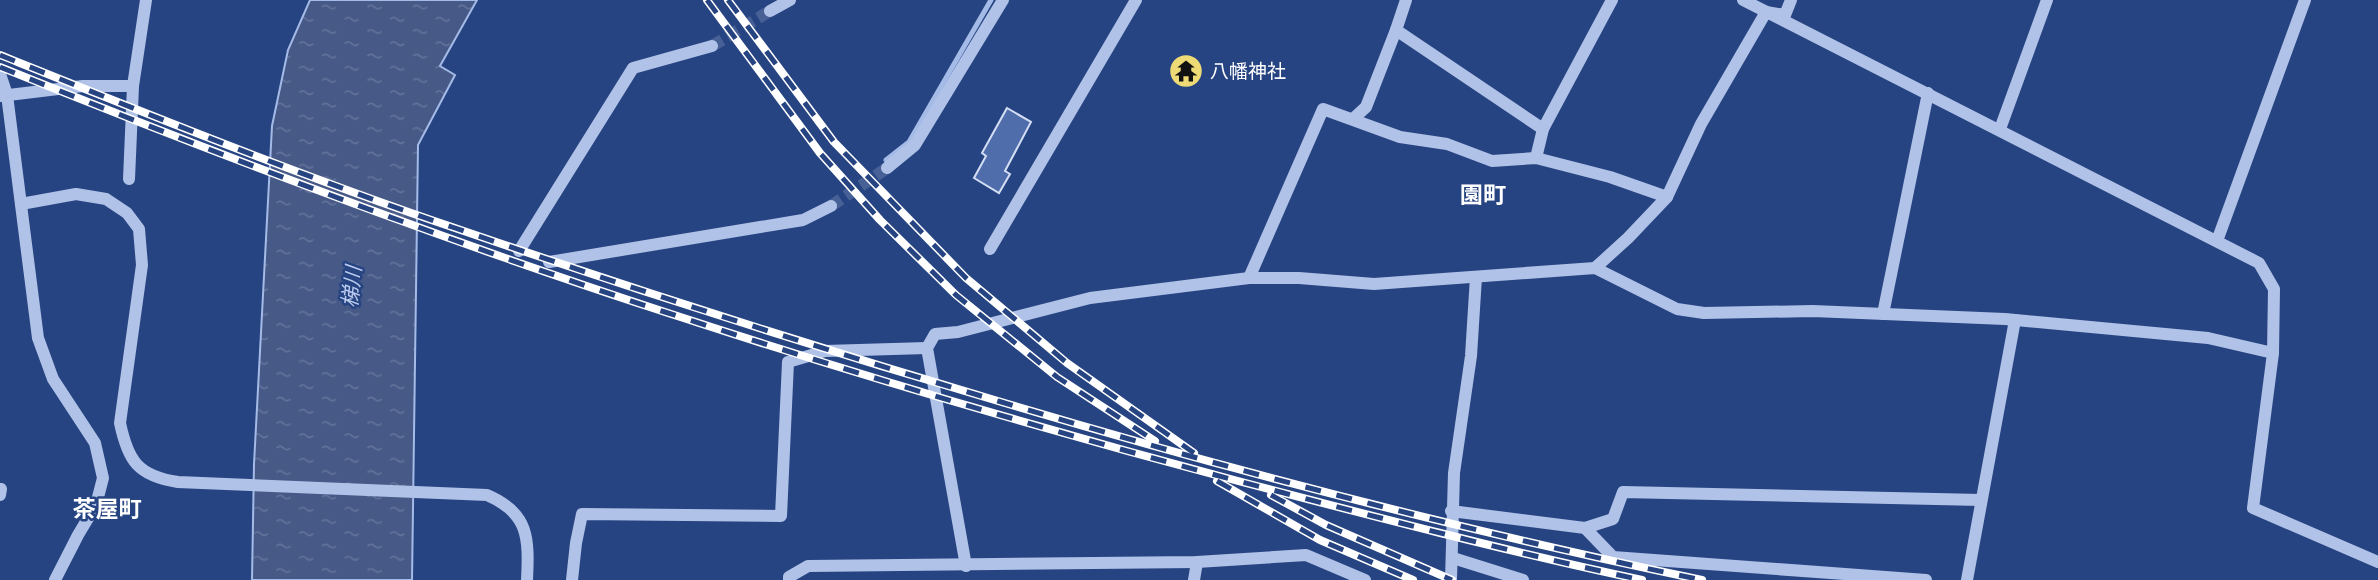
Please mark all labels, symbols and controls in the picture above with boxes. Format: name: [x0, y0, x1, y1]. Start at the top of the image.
temple icon: 八幡神社: [1167, 52, 1205, 90]
place label: 八幡神社: [1210, 56, 1286, 85]
district label: 園町: [1460, 177, 1506, 212]
water label: 梯川: [333, 262, 369, 309]
district label: 茶屋町: [73, 491, 142, 526]

